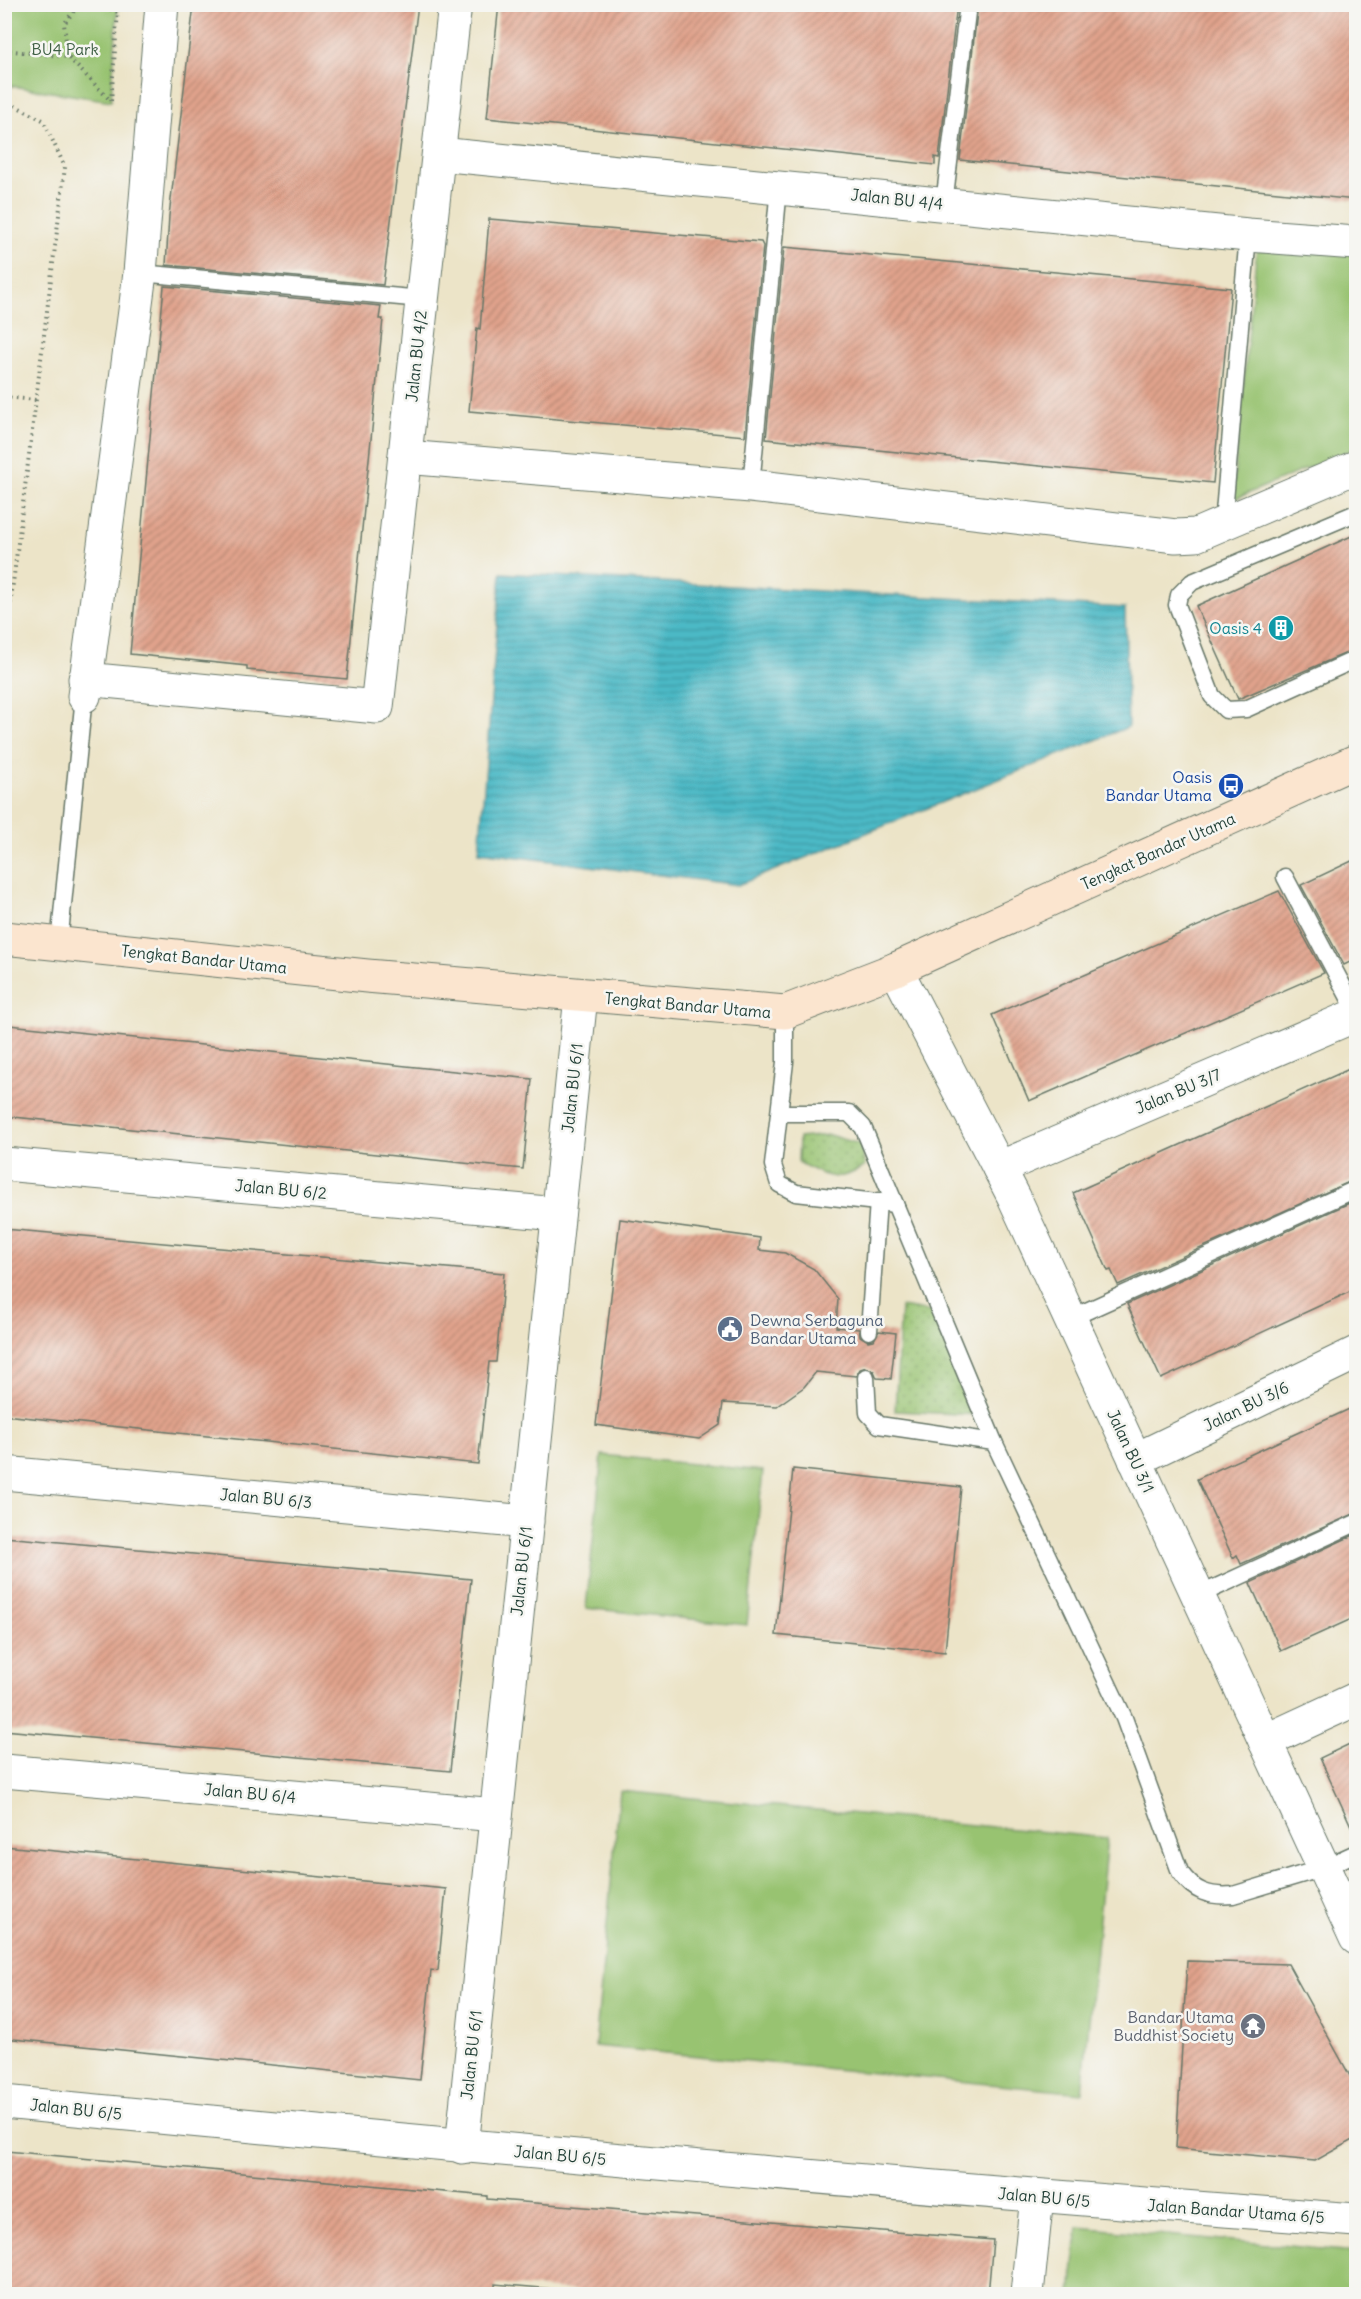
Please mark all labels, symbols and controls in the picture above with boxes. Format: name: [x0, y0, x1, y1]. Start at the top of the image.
park label: BU4 Park: [31, 39, 99, 59]
street label: Jalan BU 4/4: [850, 184, 944, 214]
street label: Jalan BU 4/2: [401, 309, 431, 403]
building icon: Oasis 4: [1266, 613, 1296, 643]
place label: Oasis 4: [1209, 618, 1262, 638]
place label: Oasis Bandar Utama: [1106, 767, 1212, 805]
bus stop icon: Oasis Bandar Utama: [1216, 771, 1246, 801]
street label: Tengkat Bandar Utama: [1078, 808, 1238, 894]
street label: Tengkat Bandar Utama: [120, 940, 288, 978]
street label: Tengkat Bandar Utama: [604, 988, 772, 1022]
street label: Jalan BU 6/1: [557, 1042, 587, 1134]
street label: Jalan BU 3/7: [1132, 1064, 1224, 1118]
street label: Jalan BU 6/2: [234, 1175, 328, 1203]
place label: Dewna Serbaguna Bandar Utama: [750, 1310, 883, 1348]
public building icon: Dewna Serbaguna Bandar Utama: [715, 1314, 745, 1344]
street label: Jalan BU 3/6: [1200, 1377, 1292, 1435]
street label: Jalan BU 3/1: [1103, 1406, 1159, 1496]
street label: Jalan BU 6/3: [219, 1484, 313, 1512]
street label: Jalan BU 6/1: [506, 1525, 536, 1617]
street label: Jalan BU 6/4: [203, 1779, 297, 1807]
place label: Bandar Utama Buddhist Society: [1113, 2007, 1234, 2045]
street label: Jalan BU 6/1: [456, 2009, 486, 2101]
temple icon: Bandar Utama Buddhist Society: [1238, 2011, 1268, 2041]
street label: Jalan BU 6/5: [29, 2094, 123, 2124]
street label: Jalan BU 6/5: [513, 2141, 607, 2169]
street label: Jalan BU 6/5: [997, 2183, 1091, 2211]
street label: Jalan Bandar Utama 6/5: [1147, 2195, 1325, 2227]

